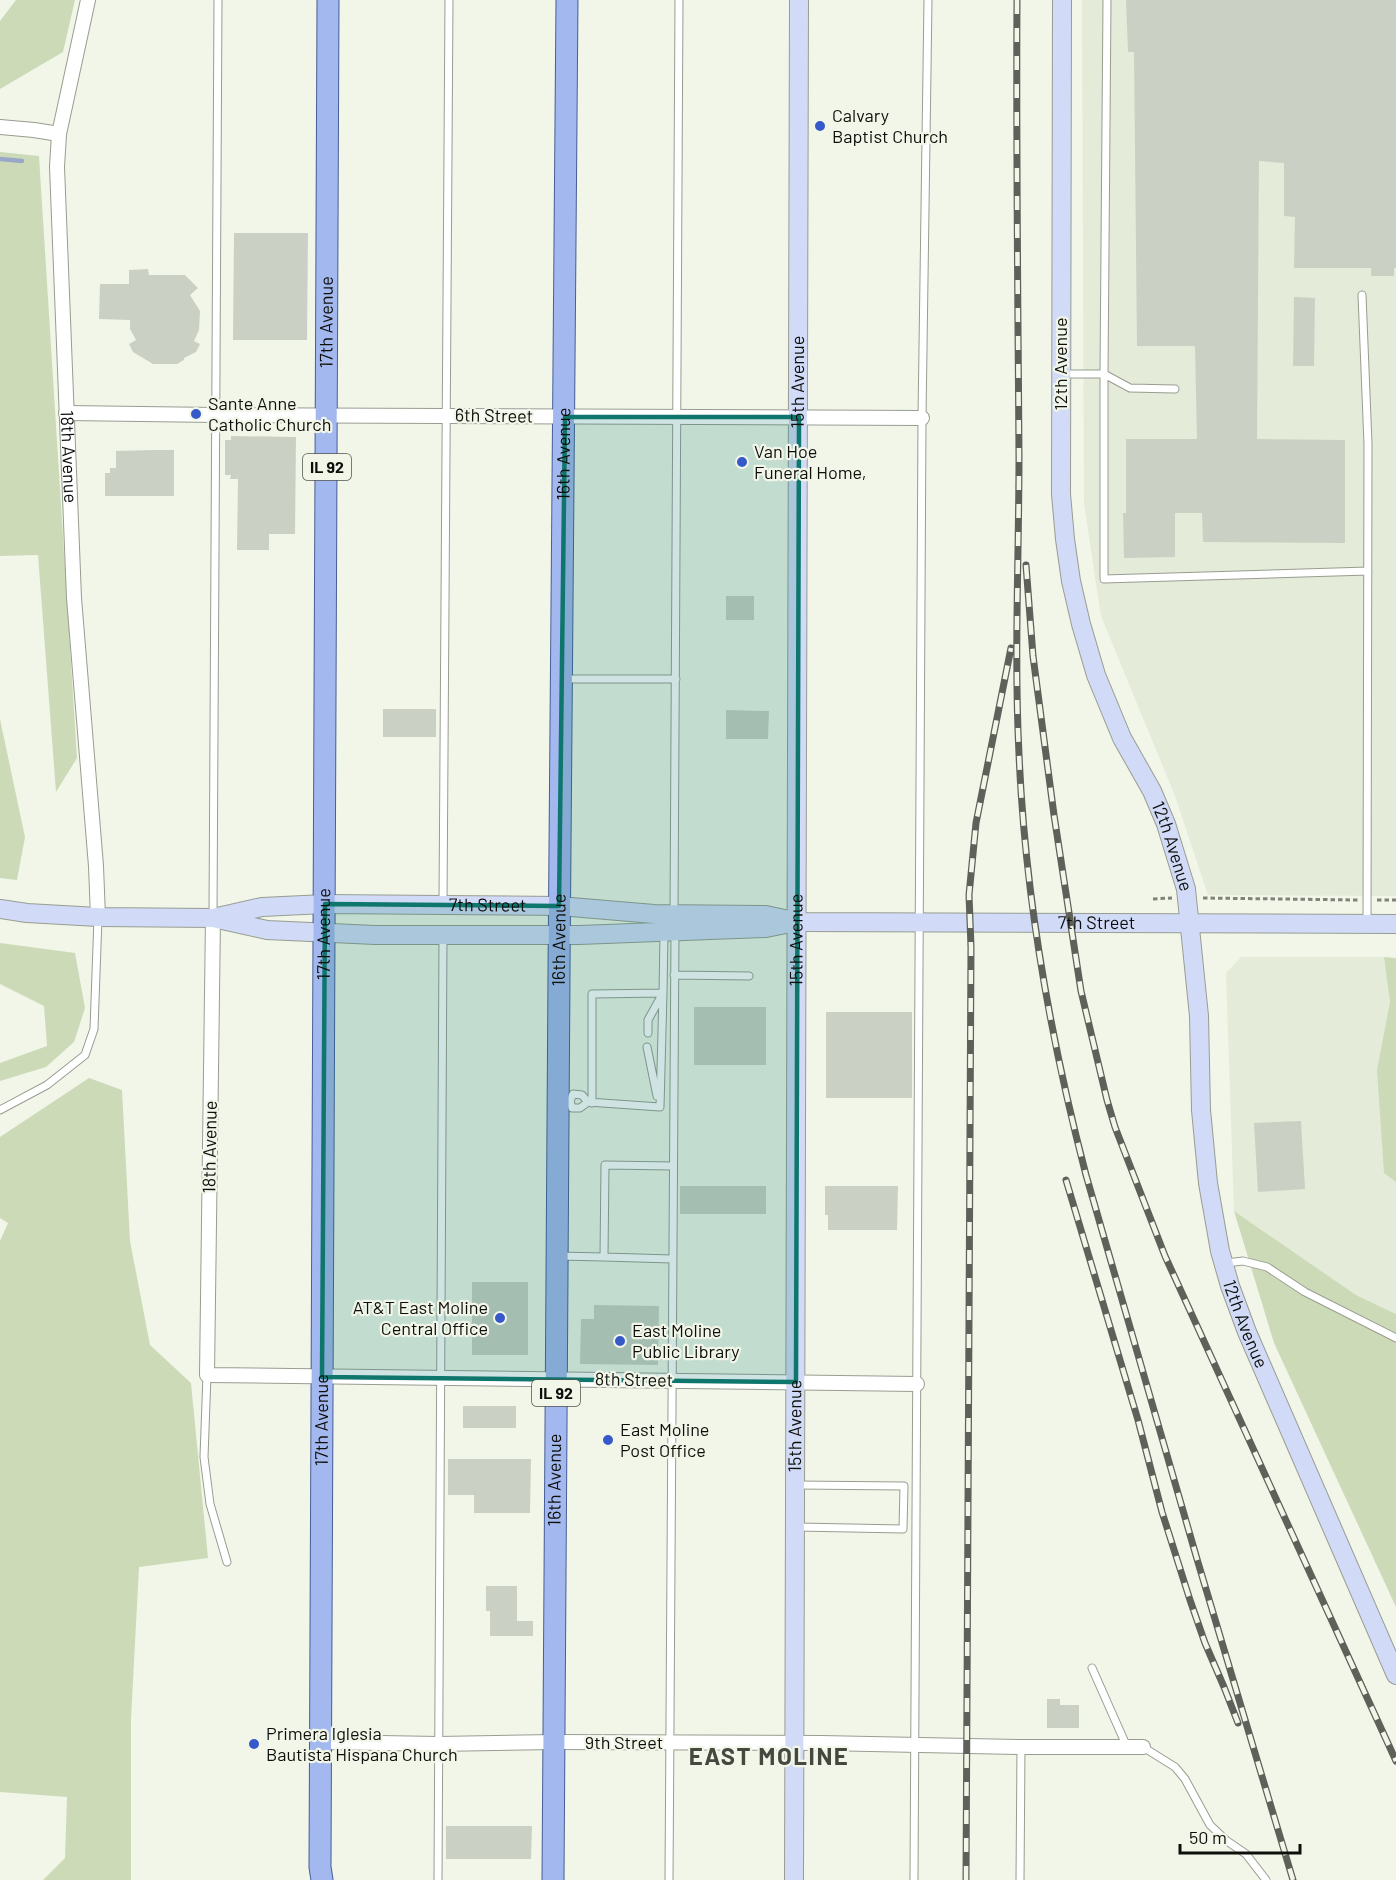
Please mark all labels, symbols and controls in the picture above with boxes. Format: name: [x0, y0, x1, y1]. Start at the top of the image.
place label: Calvary Baptist Church: [832, 104, 948, 147]
marker: Calvary Baptist Church: [813, 119, 827, 133]
street label: 17th Avenue: [314, 276, 337, 368]
street label: 12th Avenue: [1049, 317, 1071, 411]
street label: 15th Avenue: [786, 336, 808, 428]
place label: Sante Anne Catholic Church: [208, 392, 331, 435]
street label: 6th Street: [455, 403, 533, 427]
marker: Sante Anne Catholic Church: [189, 407, 203, 421]
street label: 16th Avenue: [551, 408, 574, 501]
street label: 18th Avenue: [57, 410, 82, 503]
place label: Van Hoe Funeral Home,: [754, 440, 867, 483]
road number: IL 92: [303, 454, 351, 480]
marker: Van Hoe Funeral Home,: [735, 455, 749, 469]
street label: 12th Avenue: [1148, 798, 1198, 894]
street label: 17th Avenue: [312, 888, 334, 980]
street label: 7th Street: [449, 893, 527, 916]
street label: 16th Avenue: [547, 894, 570, 986]
street label: 15th Avenue: [784, 894, 807, 986]
street label: 7th Street: [1058, 911, 1135, 933]
street label: 18th Avenue: [197, 1100, 221, 1194]
street label: 12th Avenue: [1219, 1277, 1273, 1371]
place label: AT&T East Moline Central Office: [353, 1296, 488, 1339]
marker: AT&T East Moline Central Office: [493, 1311, 507, 1325]
place label: East Moline Public Library: [632, 1319, 740, 1362]
marker: East Moline Public Library: [613, 1334, 627, 1348]
street label: 8th Street: [595, 1367, 673, 1391]
street label: 17th Avenue: [310, 1374, 332, 1466]
road number: IL 92: [532, 1380, 580, 1406]
street label: 15th Avenue: [783, 1380, 805, 1472]
place label: East Moline Post Office: [620, 1418, 709, 1461]
marker: East Moline Post Office: [601, 1433, 615, 1447]
street label: 16th Avenue: [542, 1434, 565, 1526]
place label: Primera Iglesia Bautista Hispana Church: [266, 1722, 458, 1765]
street label: 9th Street: [585, 1731, 663, 1753]
marker: Primera Iglesia Bautista Hispana Church: [247, 1737, 261, 1751]
district label: EAST MOLINE: [689, 1741, 849, 1770]
scale bar: [1180, 1817, 1300, 1855]
text: 50 m: [1189, 1826, 1227, 1848]

